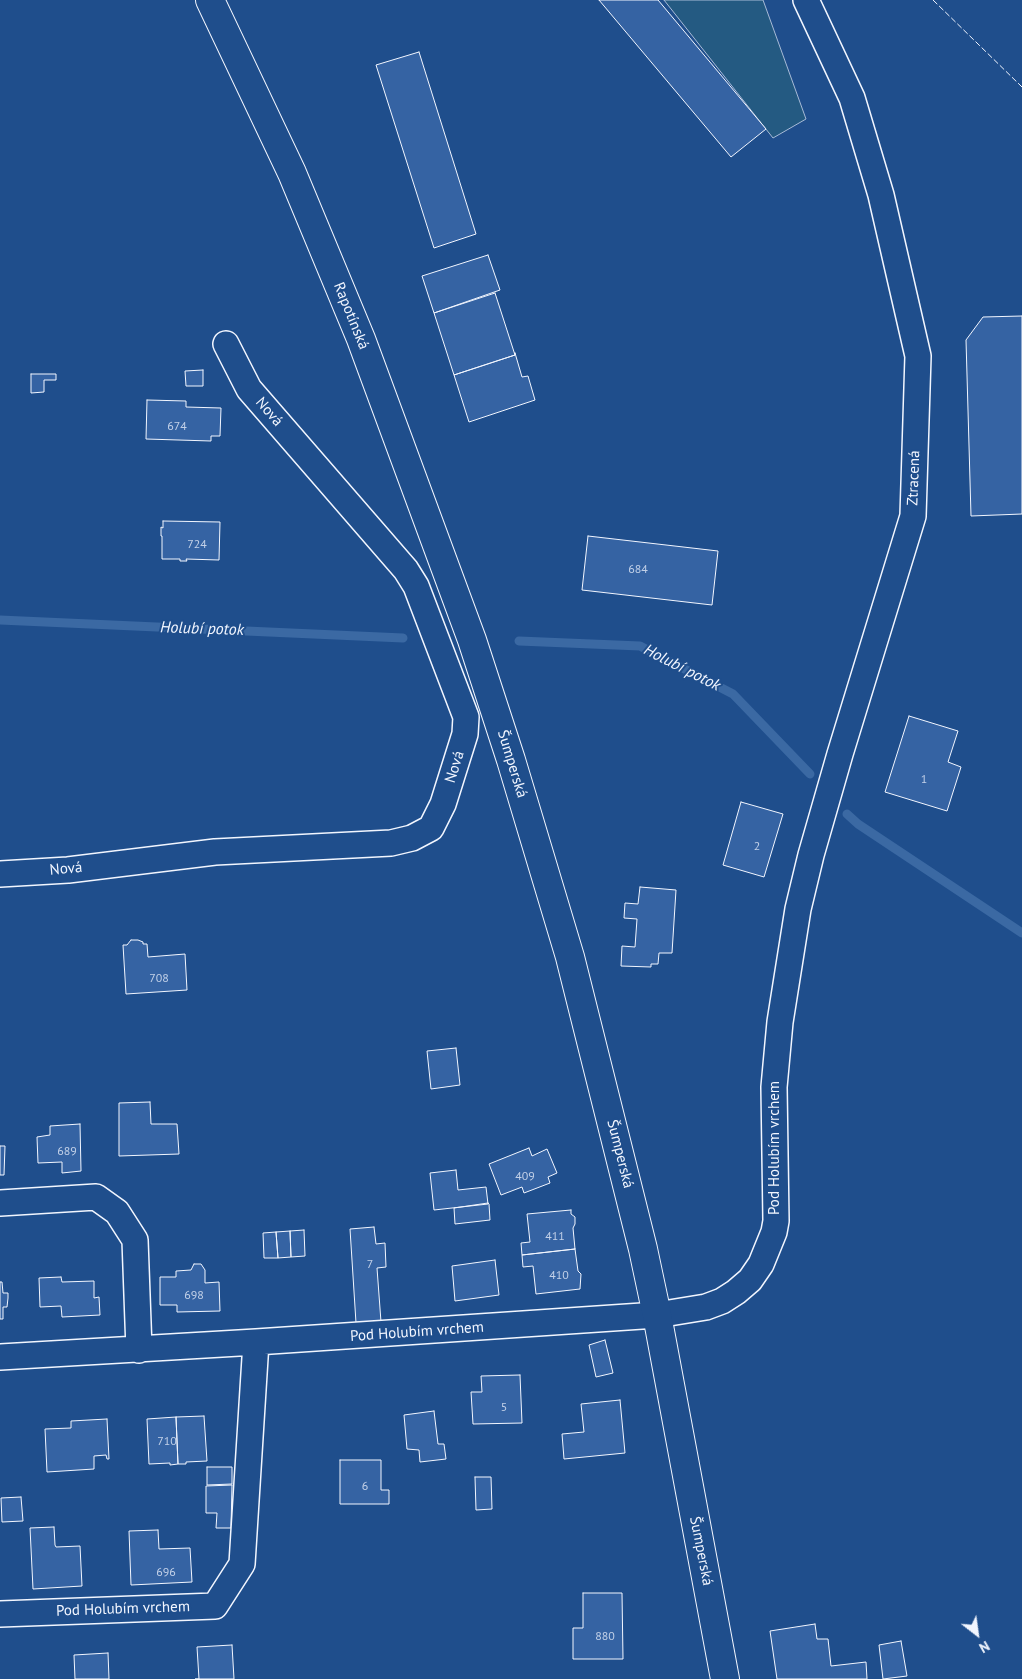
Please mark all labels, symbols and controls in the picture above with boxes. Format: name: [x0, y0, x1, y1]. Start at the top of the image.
street label: Rapotínská: [329, 280, 373, 352]
street label: Nová: [252, 394, 286, 430]
house number: 674: [167, 420, 187, 434]
street label: Ztracená: [904, 450, 924, 506]
house number: 724: [187, 538, 207, 552]
house number: 684: [628, 563, 648, 577]
water label: Holubí potok: [160, 618, 244, 640]
water label: Holubí potok: [640, 640, 724, 696]
street label: Šumperská: [493, 728, 531, 800]
street label: Nová: [442, 749, 468, 785]
house number: 1: [921, 773, 927, 787]
house number: 2: [754, 840, 760, 854]
street label: Nová: [49, 859, 83, 879]
house number: 708: [149, 972, 169, 986]
street label: Pod Holubím vrchem: [766, 1081, 784, 1215]
street label: Šumperská: [603, 1118, 637, 1190]
house number: 689: [57, 1145, 77, 1159]
house number: 409: [515, 1170, 535, 1184]
house number: 411: [545, 1230, 565, 1244]
house number: 7: [367, 1258, 373, 1272]
house number: 410: [549, 1269, 569, 1283]
house number: 698: [184, 1289, 204, 1303]
street label: Pod Holubím vrchem: [350, 1318, 484, 1346]
house number: 5: [501, 1401, 507, 1415]
house number: 710: [157, 1435, 177, 1449]
house number: 6: [362, 1480, 368, 1494]
street label: Šumperská: [685, 1515, 717, 1587]
house number: 696: [156, 1566, 176, 1580]
street label: Pod Holubím vrchem: [56, 1598, 190, 1620]
north arrow: [952, 1609, 1002, 1659]
house number: 880: [595, 1630, 615, 1644]
text: N: [976, 1637, 993, 1657]

